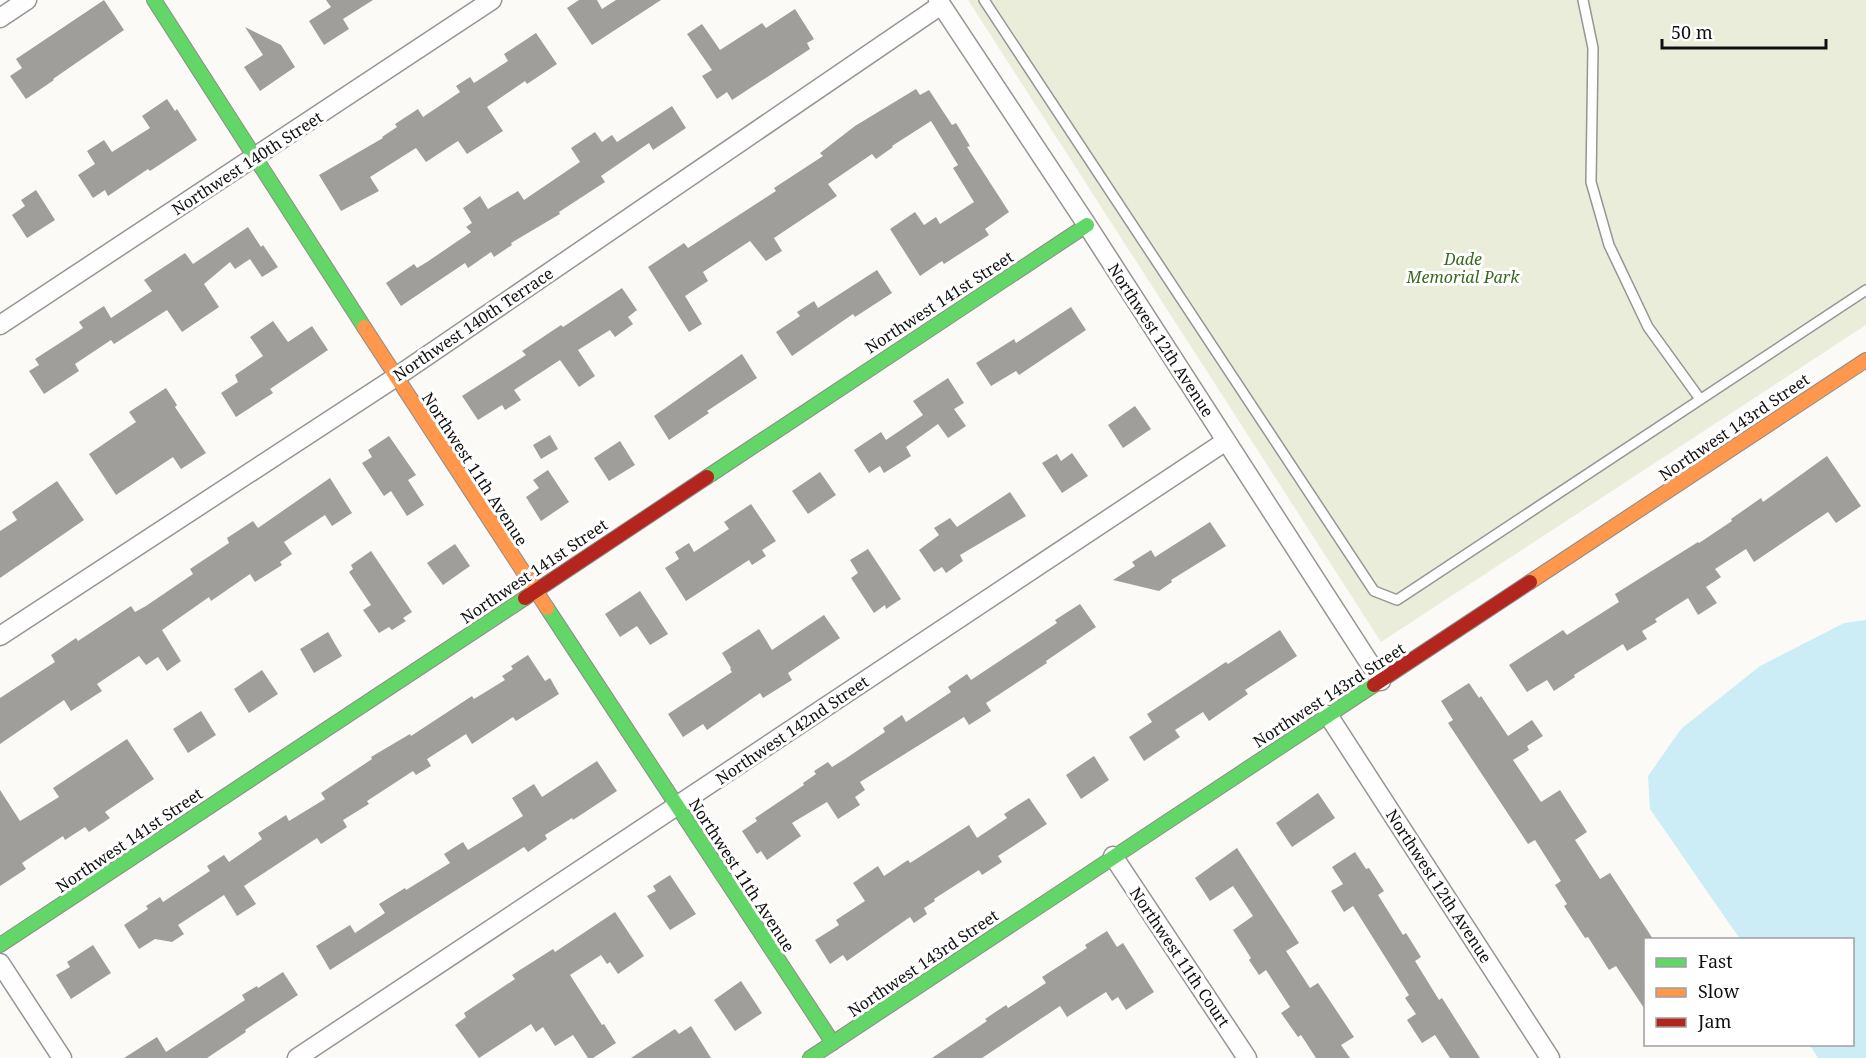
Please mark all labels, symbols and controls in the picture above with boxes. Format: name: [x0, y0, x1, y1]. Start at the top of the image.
scale bar: [1662, 12, 1826, 50]
text: 50 m: [1671, 20, 1713, 44]
street label: Northwest 140th Street: [167, 106, 327, 220]
street label: Northwest 141st Street: [861, 246, 1018, 358]
park label: Dade Memorial Park: [1406, 248, 1520, 288]
street label: Northwest 12th Avenue: [1103, 259, 1219, 421]
street label: Northwest 140th Terrace: [389, 262, 557, 386]
street label: Northwest 143rd Street: [1654, 368, 1814, 486]
street label: Northwest 11th Avenue: [417, 388, 533, 550]
street label: Northwest 141st Street: [456, 513, 612, 628]
street label: Northwest 143rd Street: [1249, 637, 1410, 752]
street label: Northwest 142nd Street: [711, 670, 873, 789]
street label: Northwest 141st Street: [51, 782, 207, 897]
street label: Northwest 11th Avenue: [684, 794, 800, 956]
street label: Northwest 12th Avenue: [1381, 805, 1497, 967]
street label: Northwest 11th Court: [1125, 883, 1235, 1032]
street label: Northwest 143rd Street: [843, 904, 1003, 1022]
legend: [1644, 938, 1854, 1046]
text: Fast: [1698, 949, 1733, 973]
text: Slow: [1698, 979, 1740, 1003]
text: Jam: [1697, 1009, 1732, 1033]

